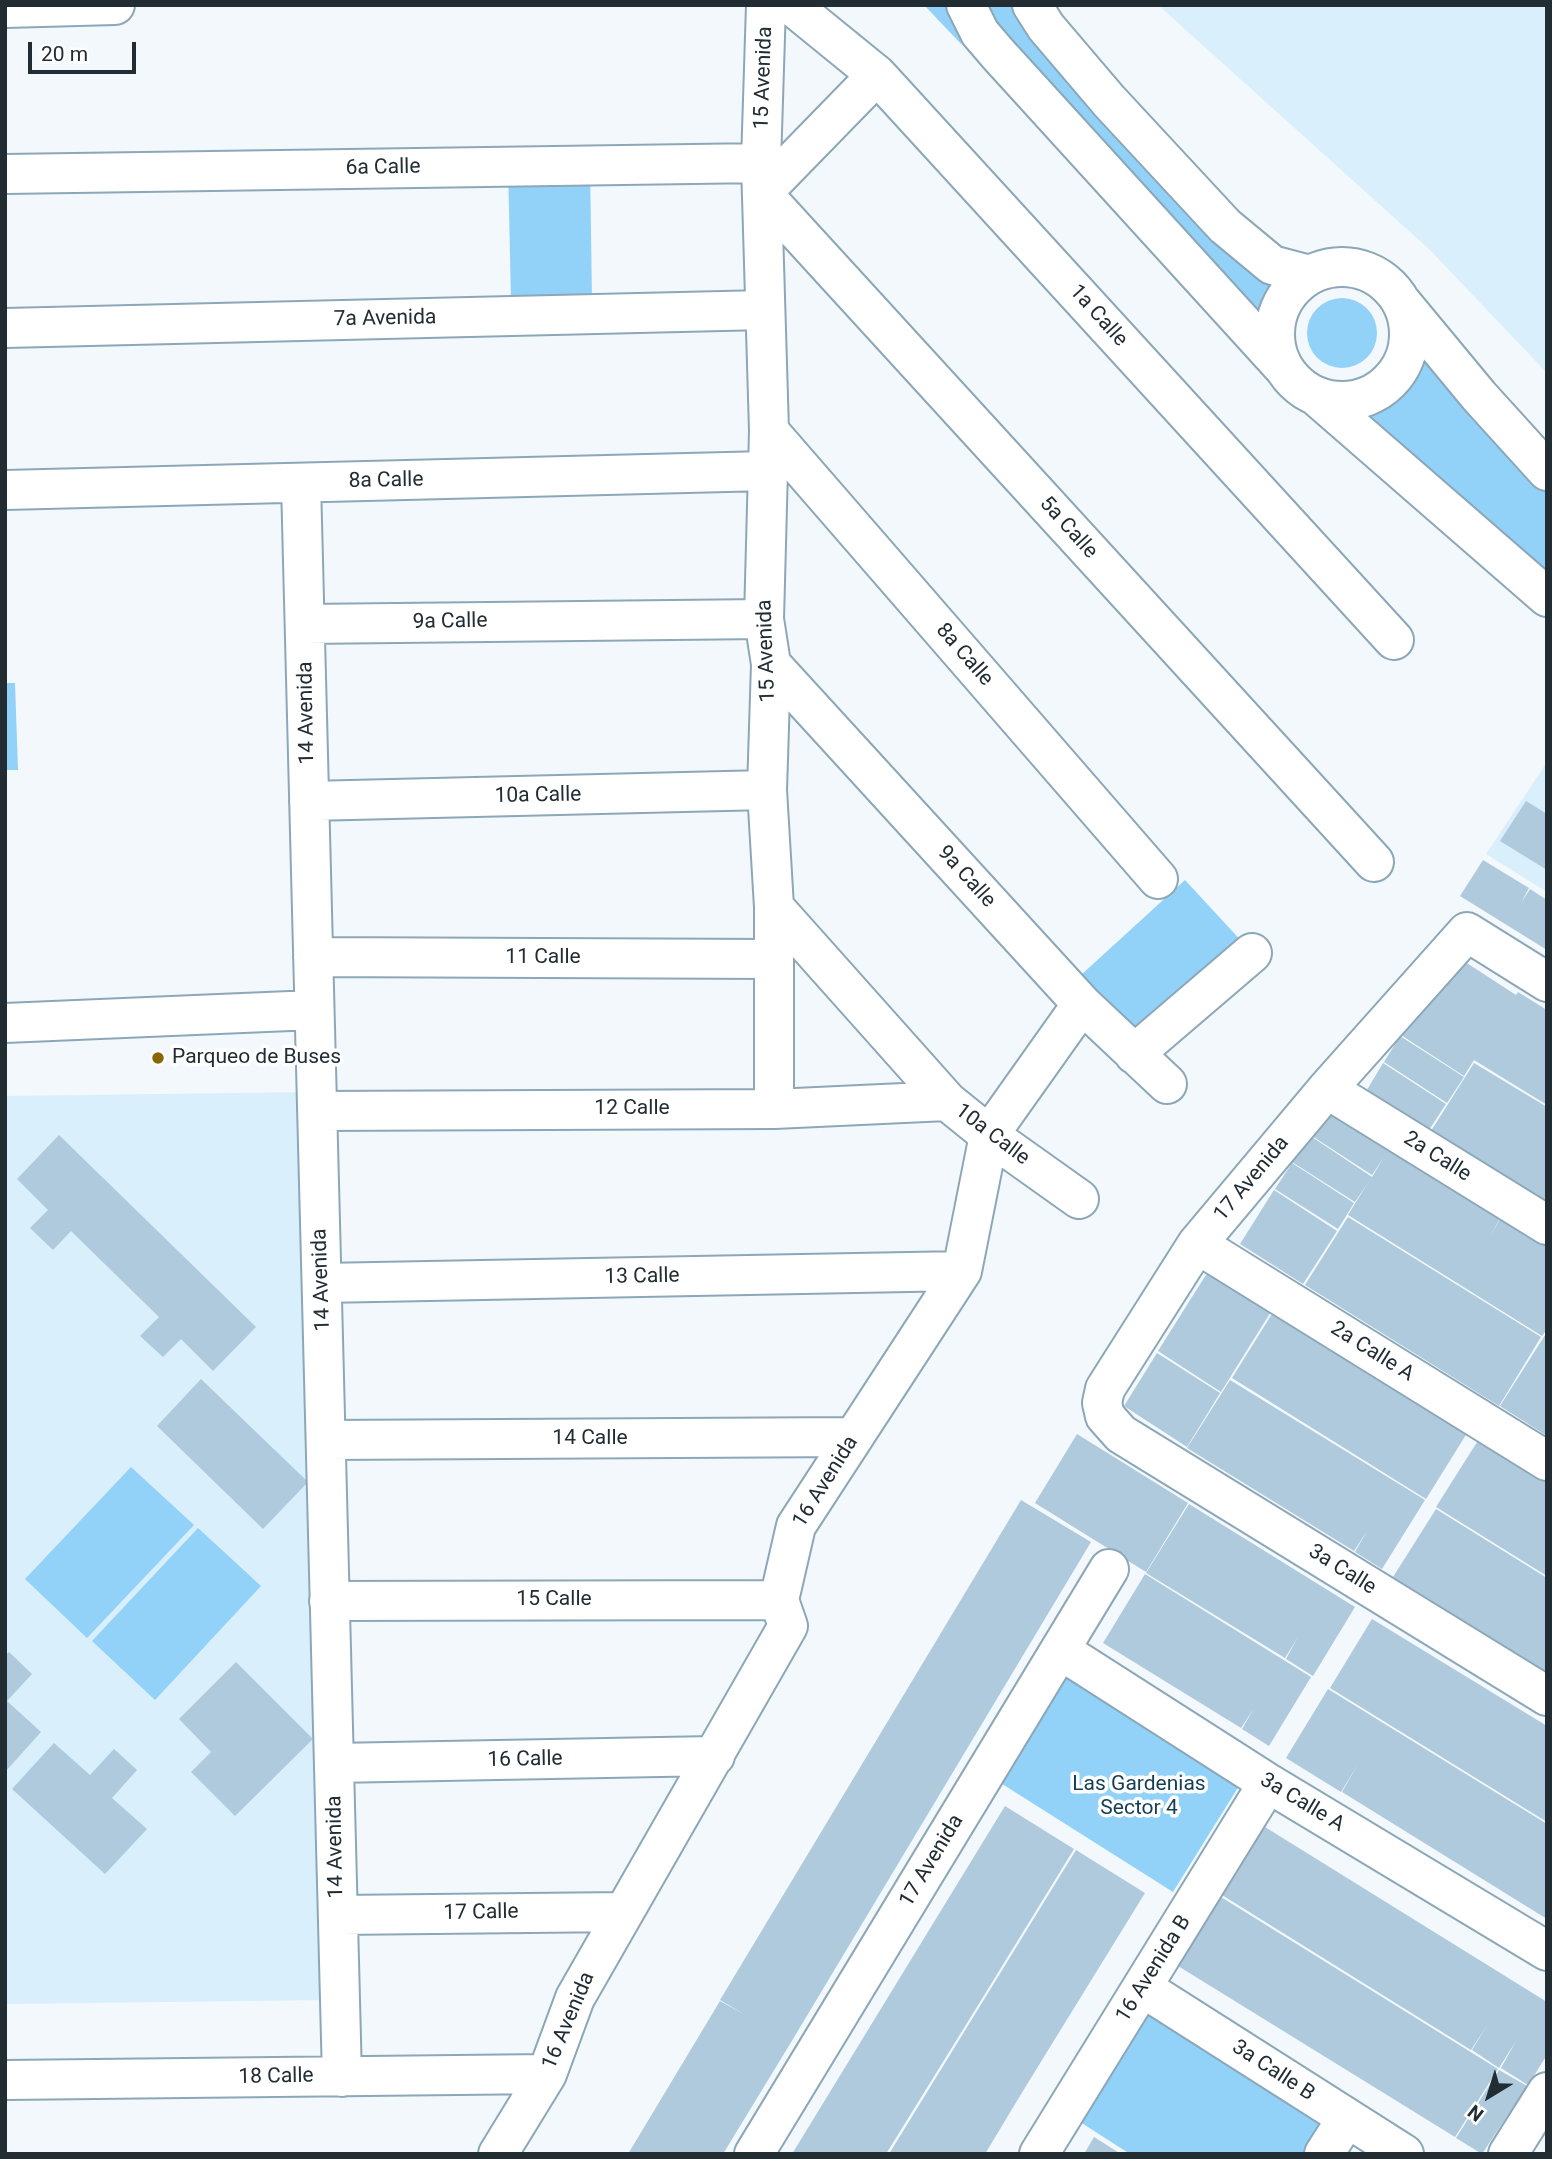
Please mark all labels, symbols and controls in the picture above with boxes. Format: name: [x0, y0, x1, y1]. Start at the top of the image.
street label: 15 Avenida: [750, 26, 778, 130]
scale bar: [32, 28, 140, 72]
text: 20 m: [41, 42, 88, 66]
street label: 6a Calle: [345, 155, 421, 181]
street label: 1a Calle: [1064, 280, 1132, 352]
street label: 7a Avenida: [333, 306, 437, 332]
street label: 8a Calle: [348, 468, 424, 494]
street label: 5a Calle: [1034, 492, 1102, 564]
street label: 15 Avenida: [753, 599, 781, 703]
street label: 9a Calle: [412, 609, 488, 635]
street label: 8a Calle: [930, 618, 998, 692]
street label: 14 Avenida: [294, 661, 320, 765]
street label: 10a Calle: [494, 783, 582, 809]
street label: 9a Calle: [932, 841, 1000, 913]
street label: 11 Calle: [505, 945, 581, 971]
place label: Parqueo de Buses: [172, 1045, 341, 1071]
marker: Parqueo de Buses: [150, 1050, 166, 1066]
street label: 12 Calle: [594, 1096, 670, 1122]
street label: 10a Calle: [950, 1099, 1034, 1171]
street label: 2a Calle: [1399, 1126, 1475, 1188]
street label: 17 Avenida: [1209, 1131, 1295, 1227]
street label: 14 Avenida: [308, 1228, 336, 1332]
street label: 13 Calle: [604, 1264, 680, 1290]
street label: 2a Calle A: [1326, 1316, 1418, 1388]
street label: 14 Calle: [552, 1426, 628, 1452]
street label: 16 Avenida: [788, 1432, 864, 1532]
street label: 3a Calle: [1304, 1539, 1380, 1601]
street label: 15 Calle: [516, 1587, 592, 1613]
street label: 16 Calle: [487, 1747, 563, 1773]
street label: 3a Calle A: [1255, 1768, 1349, 1838]
park label: Las Gardenias Sector 4: [1072, 1772, 1206, 1822]
street label: 14 Avenida: [323, 1795, 349, 1899]
street label: 17 Avenida: [895, 1810, 969, 1912]
street label: 17 Calle: [443, 1900, 519, 1926]
street label: 16 Avenida B: [1111, 1911, 1197, 2027]
street label: 16 Avenida: [537, 1969, 601, 2073]
street label: 3a Calle B: [1227, 2035, 1319, 2107]
north arrow: [1454, 2061, 1524, 2131]
street label: 18 Calle: [238, 2064, 314, 2090]
text: N: [1463, 2100, 1488, 2126]

